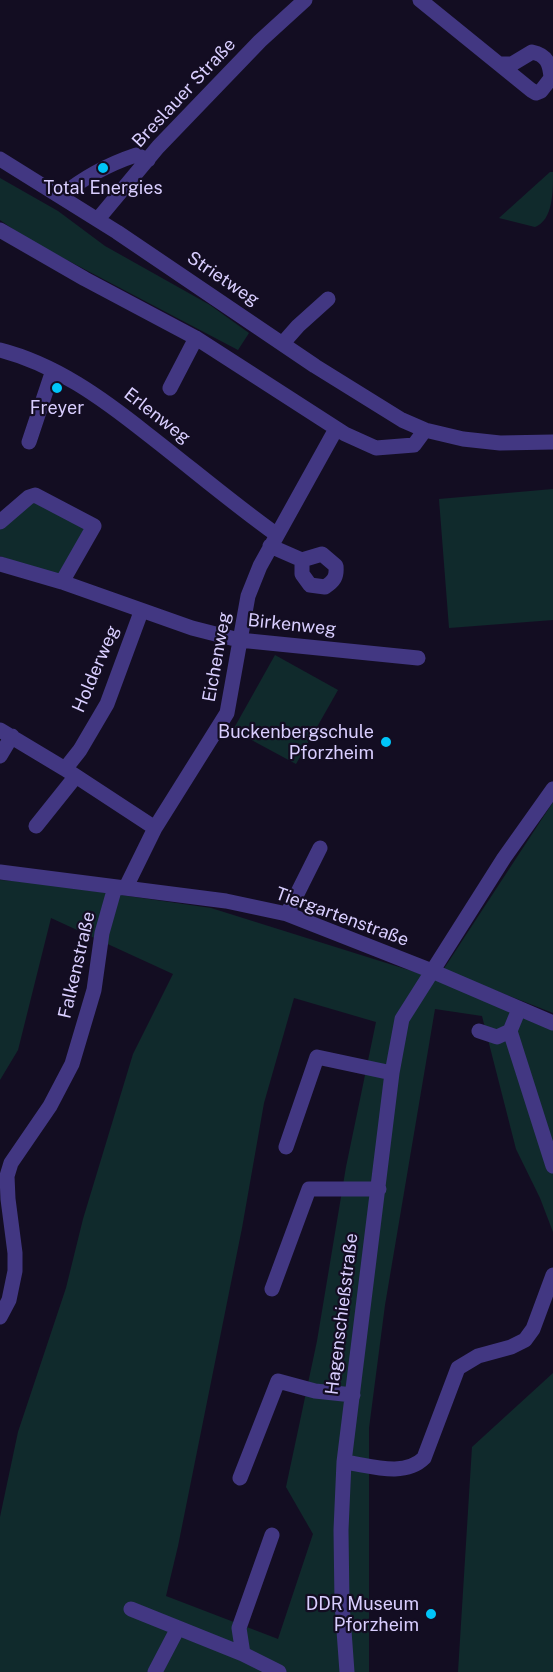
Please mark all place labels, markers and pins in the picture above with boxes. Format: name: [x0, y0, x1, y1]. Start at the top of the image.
marker: Total Energies: [96, 161, 110, 175]
place label: Total Energies: [43, 177, 163, 199]
marker: Freyer: [50, 381, 64, 395]
place label: Freyer: [30, 397, 84, 419]
place label: Buckenbergschule Pforzheim: [218, 721, 374, 764]
marker: Buckenbergschule Pforzheim: [379, 735, 393, 749]
place label: DDR Museum Pforzheim: [306, 1593, 419, 1636]
marker: DDR Museum Pforzheim: [424, 1607, 438, 1621]

